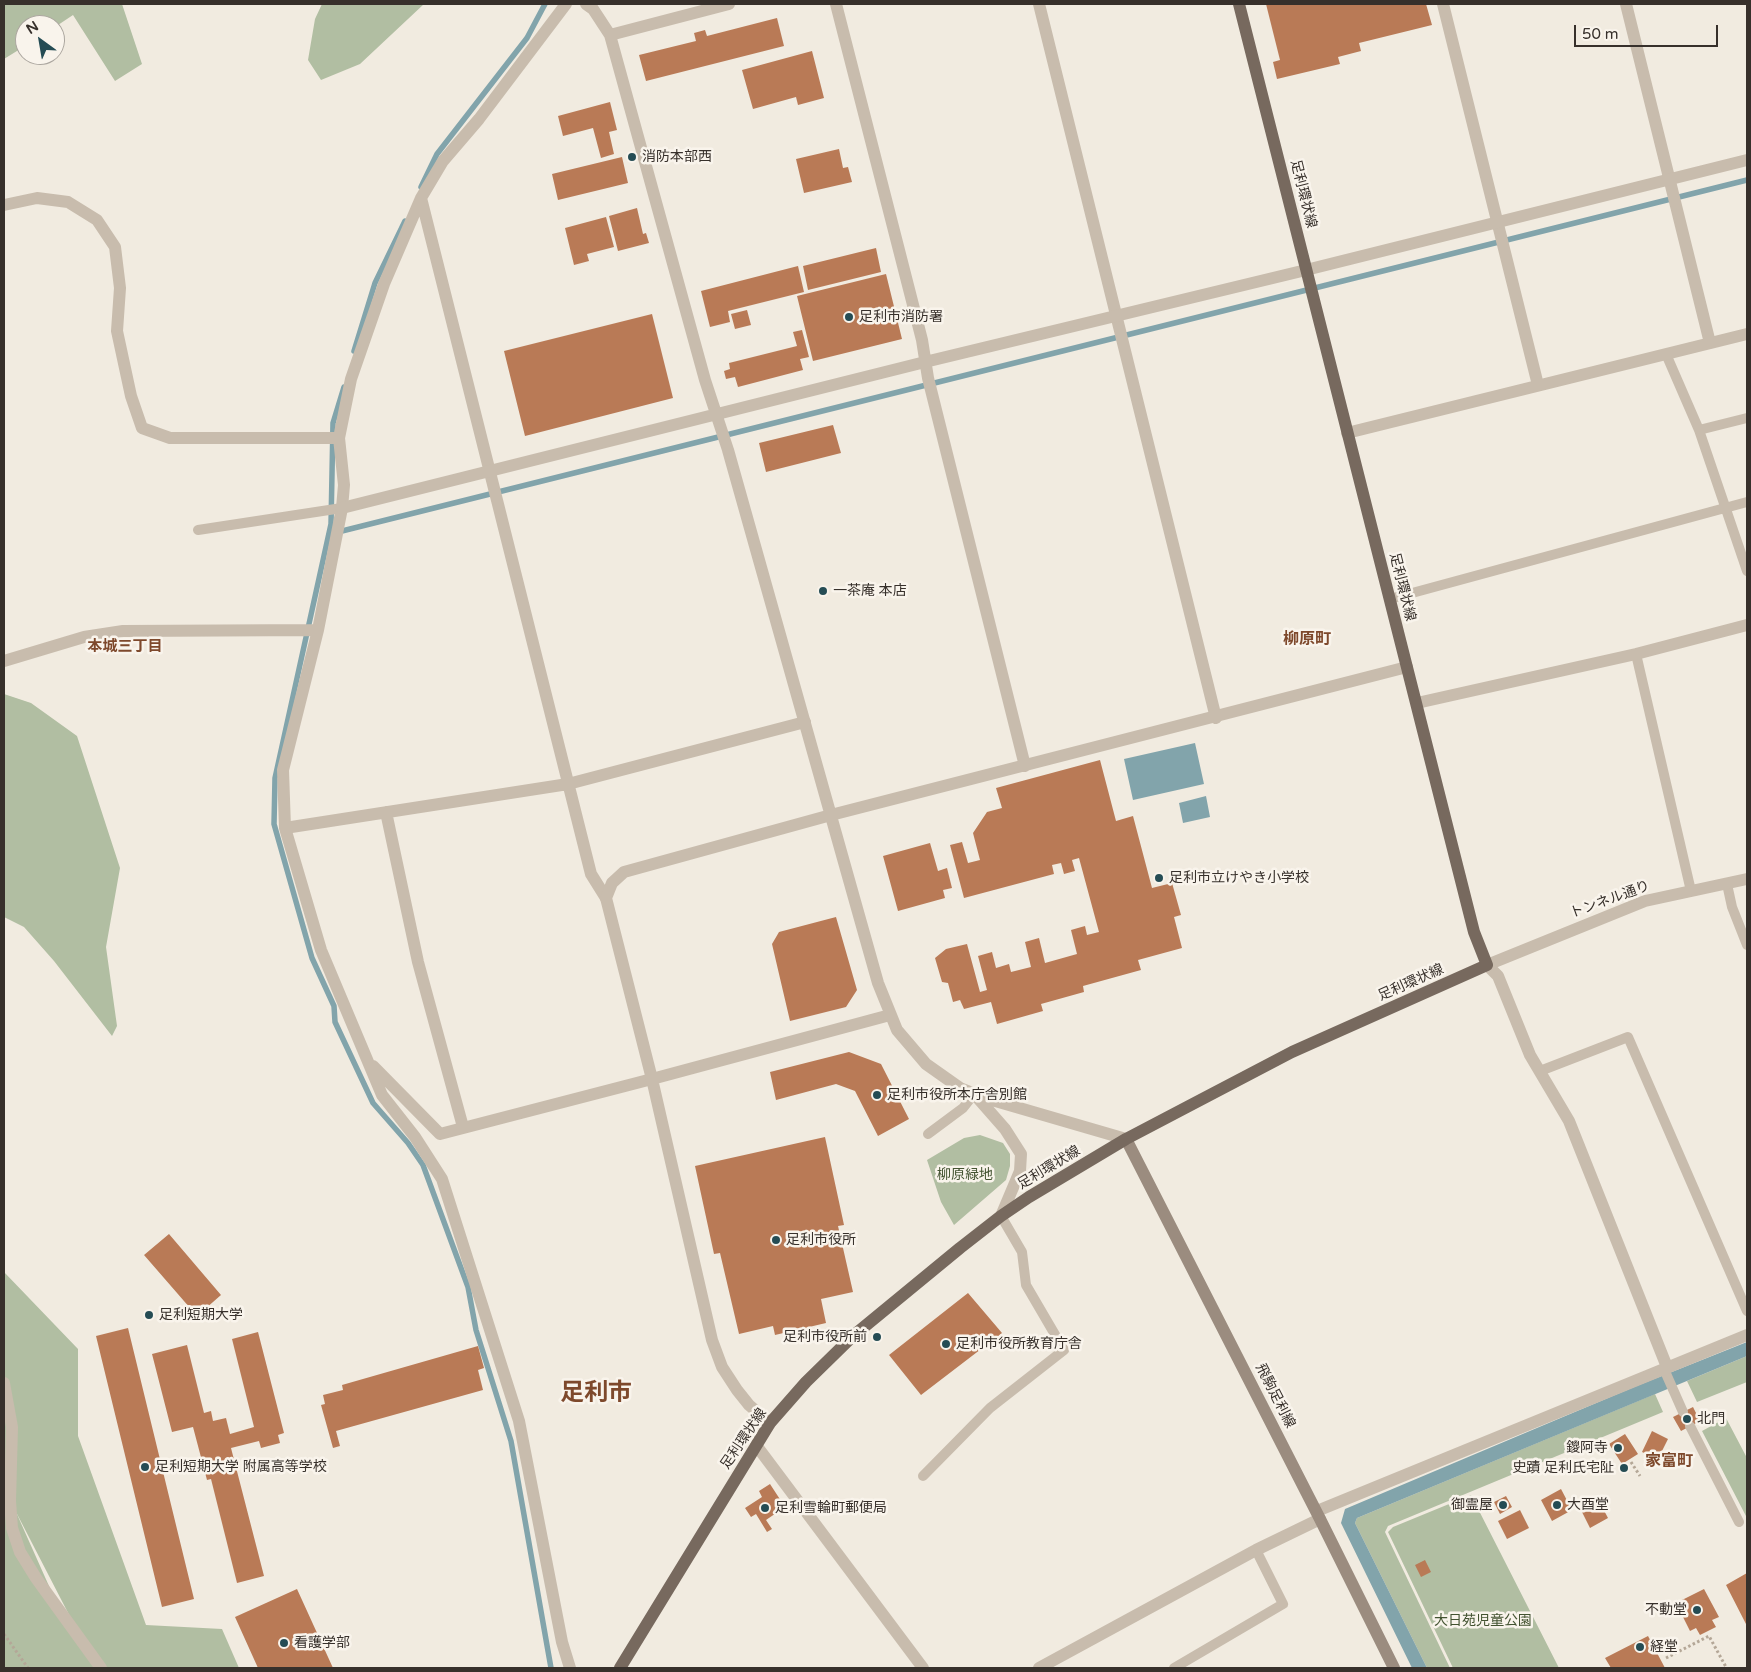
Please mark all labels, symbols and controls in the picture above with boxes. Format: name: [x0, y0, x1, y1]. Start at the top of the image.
north arrow: [15, 15, 65, 65]
scale bar: [1576, 15, 1720, 47]
text: N: [23, 18, 42, 38]
text: 50 m: [1582, 25, 1619, 43]
place label: 消防本部西: [642, 149, 712, 165]
marker: 消防本部西: [626, 151, 638, 163]
street label: 足利環状線: [1286, 158, 1320, 230]
place label: 足利市消防署: [859, 309, 943, 325]
marker: 足利市消防署: [843, 311, 855, 323]
street label: 足利環状線: [1385, 551, 1419, 623]
place label: 一茶庵 本店: [833, 583, 907, 599]
marker: 一茶庵 本店: [817, 585, 829, 597]
district label: 柳原町: [1283, 630, 1331, 650]
district label: 本城三丁目: [88, 638, 162, 656]
place label: 足利市立けやき小学校: [1169, 870, 1309, 886]
marker: 足利市立けやき小学校: [1153, 872, 1165, 884]
street label: トンネル通り: [1568, 878, 1652, 922]
street label: 足利環状線: [1376, 961, 1446, 1005]
place label: 足利市役所本庁舎別館: [887, 1087, 1027, 1103]
marker: 足利市役所本庁舎別館: [871, 1089, 883, 1101]
street label: 足利環状線: [1015, 1143, 1083, 1193]
park label: 柳原緑地: [937, 1167, 993, 1183]
place label: 足利市役所: [786, 1232, 856, 1248]
marker: 足利市役所: [770, 1234, 782, 1246]
place label: 足利短期大学: [159, 1307, 243, 1323]
marker: 足利短期大学: [143, 1309, 155, 1321]
place label: 足利市役所前: [783, 1329, 867, 1345]
marker: 足利市役所前: [871, 1331, 883, 1343]
place label: 足利市役所教育庁舎: [956, 1336, 1082, 1352]
marker: 足利市役所教育庁舎: [940, 1338, 952, 1350]
street label: 飛駒足利線: [1252, 1361, 1298, 1431]
district label: 足利市: [560, 1380, 632, 1408]
street label: 足利環状線: [717, 1405, 771, 1473]
place label: 北門: [1697, 1411, 1725, 1427]
marker: 北門: [1681, 1413, 1693, 1425]
place label: 鑁阿寺: [1566, 1440, 1608, 1456]
marker: 鑁阿寺: [1612, 1442, 1624, 1454]
district label: 家富町: [1645, 1452, 1693, 1472]
place label: 足利短期大学 附属高等学校: [155, 1459, 327, 1475]
place label: 史蹟 足利氏宅阯: [1512, 1460, 1614, 1476]
marker: 足利短期大学 附属高等学校: [139, 1461, 151, 1473]
marker: 史蹟 足利氏宅阯: [1618, 1462, 1630, 1474]
place label: 御霊屋: [1451, 1497, 1493, 1513]
place label: 大酉堂: [1567, 1497, 1609, 1513]
marker: 御霊屋: [1497, 1499, 1509, 1511]
marker: 大酉堂: [1551, 1499, 1563, 1511]
place label: 足利雪輪町郵便局: [775, 1500, 887, 1516]
marker: 足利雪輪町郵便局: [759, 1502, 771, 1514]
place label: 不動堂: [1645, 1602, 1687, 1618]
marker: 不動堂: [1691, 1604, 1703, 1616]
park label: 大日苑児童公園: [1434, 1613, 1532, 1629]
place label: 看護学部: [294, 1635, 350, 1651]
marker: 看護学部: [278, 1637, 290, 1649]
place label: 経堂: [1650, 1639, 1678, 1655]
marker: 経堂: [1634, 1641, 1646, 1653]

